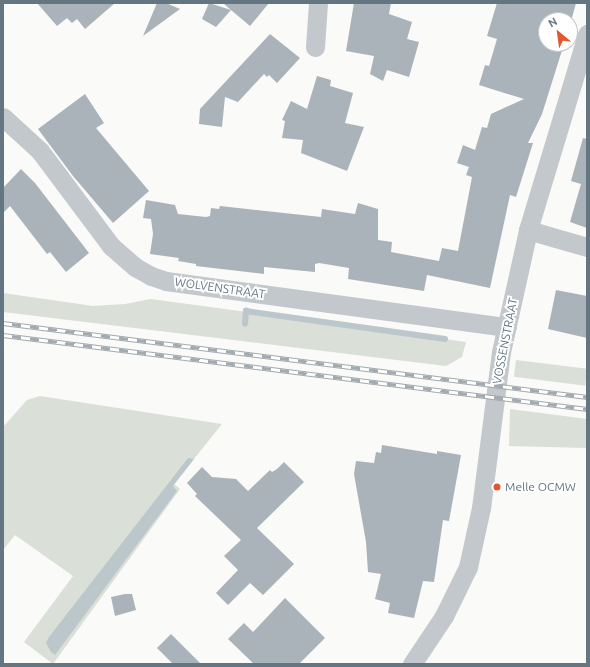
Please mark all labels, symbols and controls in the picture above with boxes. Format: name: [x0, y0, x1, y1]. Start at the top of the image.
north arrow: [538, 12, 578, 52]
text: N: [546, 15, 559, 30]
street label: WOLVENSTRAAT: [174, 275, 266, 301]
street label: VOSSENSTRAAT: [490, 297, 520, 385]
place label: Melle OCMW: [505, 480, 576, 494]
marker: Melle OCMW: [492, 482, 502, 492]

